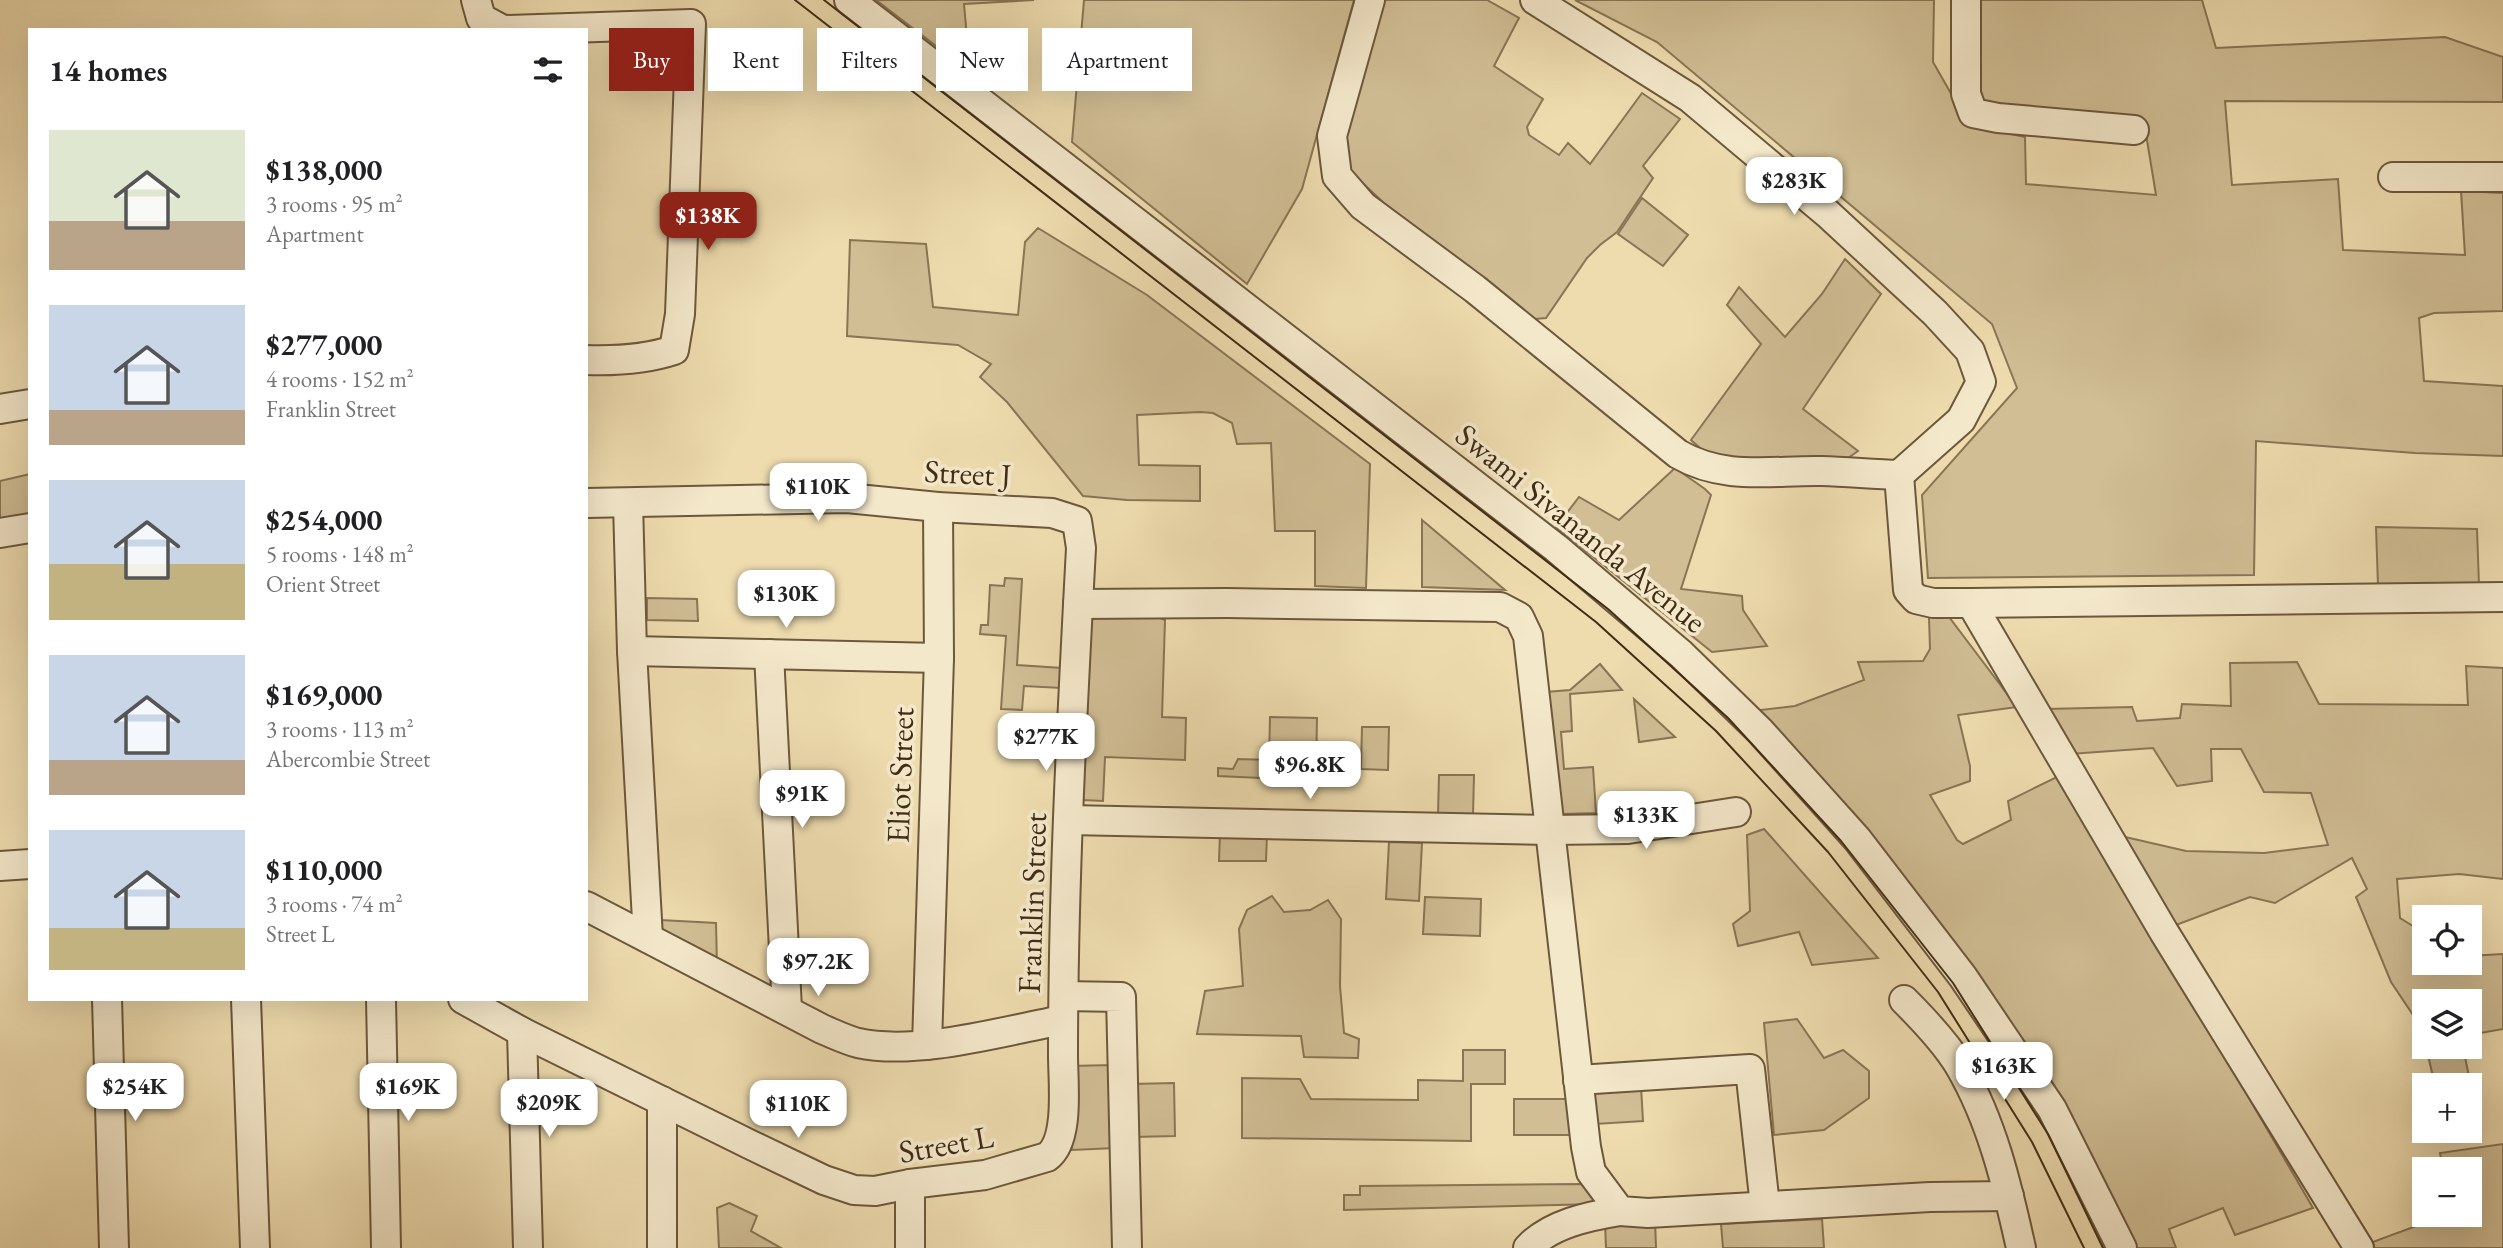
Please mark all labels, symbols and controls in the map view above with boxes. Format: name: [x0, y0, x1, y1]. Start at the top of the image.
chip: Buy: [609, 28, 694, 91]
chip: Rent: [708, 28, 803, 91]
chip: Filters: [817, 28, 922, 91]
chip: New: [936, 28, 1028, 91]
chip: Apartment: [1042, 28, 1192, 91]
text: 14 homes: [49, 51, 167, 90]
icon: filters: [529, 51, 567, 89]
text: $138,000: [266, 150, 382, 189]
icon: home: [105, 158, 189, 242]
pin: $283K: [1745, 158, 1843, 217]
text: $283K: [1762, 165, 1826, 195]
text: 3 rooms · 95 m²: [266, 189, 403, 219]
pin: $138K: [659, 192, 757, 252]
text: $138K: [676, 200, 740, 230]
text: Apartment: [266, 219, 364, 249]
text: $277,000: [266, 325, 382, 364]
icon: home: [105, 333, 189, 417]
text: 4 rooms · 152 m²: [266, 364, 414, 394]
text: Franklin Street: [266, 394, 396, 424]
street label: Swami Sivananda Avenue: [1447, 414, 1715, 642]
street label: Street J: [923, 450, 1013, 496]
pin: $110K: [769, 463, 867, 523]
text: $110K: [786, 471, 850, 501]
text: $254,000: [266, 500, 382, 539]
icon: home: [105, 508, 189, 592]
text: 5 rooms · 148 m²: [266, 539, 414, 569]
text: Orient Street: [266, 569, 380, 599]
pin: $130K: [737, 570, 835, 630]
text: $130K: [754, 578, 818, 608]
text: $169,000: [266, 675, 382, 714]
icon: home: [105, 683, 189, 767]
street label: Eliot Street: [877, 706, 923, 844]
text: 3 rooms · 113 m²: [266, 714, 414, 744]
pin: $277K: [997, 714, 1095, 773]
text: $277K: [1014, 721, 1078, 751]
pin: $96.8K: [1253, 742, 1367, 801]
text: Abercombie Street: [266, 744, 430, 774]
text: $96.8K: [1275, 749, 1345, 779]
pin: $91K: [761, 770, 843, 830]
text: $91K: [776, 778, 828, 808]
pin: $133K: [1597, 792, 1695, 851]
text: $133K: [1614, 799, 1678, 829]
street label: Franklin Street: [1008, 812, 1056, 994]
text: $110,000: [266, 850, 382, 889]
icon: home: [105, 858, 189, 942]
text: 3 rooms · 74 m²: [266, 889, 403, 919]
map controls: [2412, 905, 2482, 1227]
button: locate: [2412, 905, 2482, 975]
text: Street L: [266, 919, 335, 949]
pin: $97.2K: [761, 939, 875, 998]
text: $97.2K: [783, 946, 853, 976]
button: layers: [2412, 989, 2482, 1059]
pin: $163K: [1955, 1042, 2053, 1102]
text: $163K: [1972, 1050, 2036, 1080]
pin: $254K: [86, 1064, 184, 1123]
pin: $169K: [359, 1064, 457, 1123]
text: $254K: [103, 1071, 167, 1101]
text: $169K: [376, 1071, 440, 1101]
button: +: [2412, 1073, 2482, 1143]
pin: $209K: [500, 1080, 598, 1139]
pin: $110K: [749, 1080, 847, 1140]
text: $209K: [517, 1087, 581, 1117]
text: $110K: [766, 1088, 830, 1118]
street label: Street L: [895, 1115, 997, 1173]
button: −: [2412, 1157, 2482, 1227]

